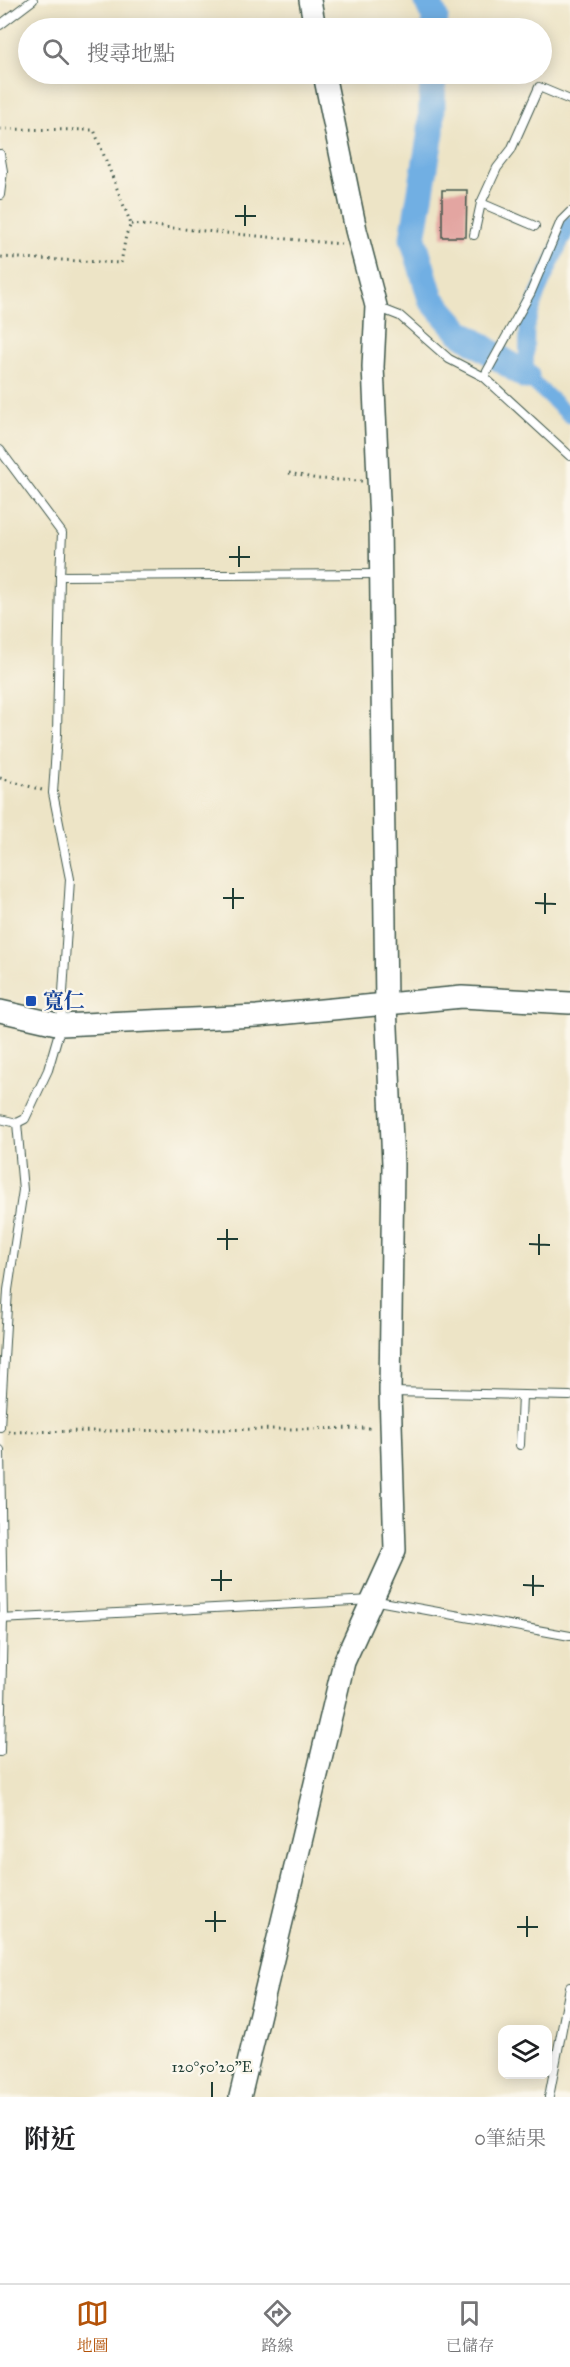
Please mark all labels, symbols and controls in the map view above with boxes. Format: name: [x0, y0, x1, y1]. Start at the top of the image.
search box: [18, 18, 552, 84]
icon: search: [39, 35, 72, 68]
text: 搜尋地點: [87, 40, 175, 67]
place label: 寬仁: [43, 988, 85, 1014]
marker: 寬仁: [24, 994, 38, 1008]
map controls: [498, 2025, 552, 2079]
button: layers: [498, 2025, 552, 2079]
text: 120°50'20"E: [172, 2058, 253, 2076]
text: 附近: [24, 2123, 76, 2155]
text: 0筆結果: [474, 2126, 546, 2150]
tab: 地圖: [76, 2297, 109, 2356]
tab: 路線: [261, 2297, 294, 2356]
tab: 已儲存: [446, 2297, 494, 2356]

